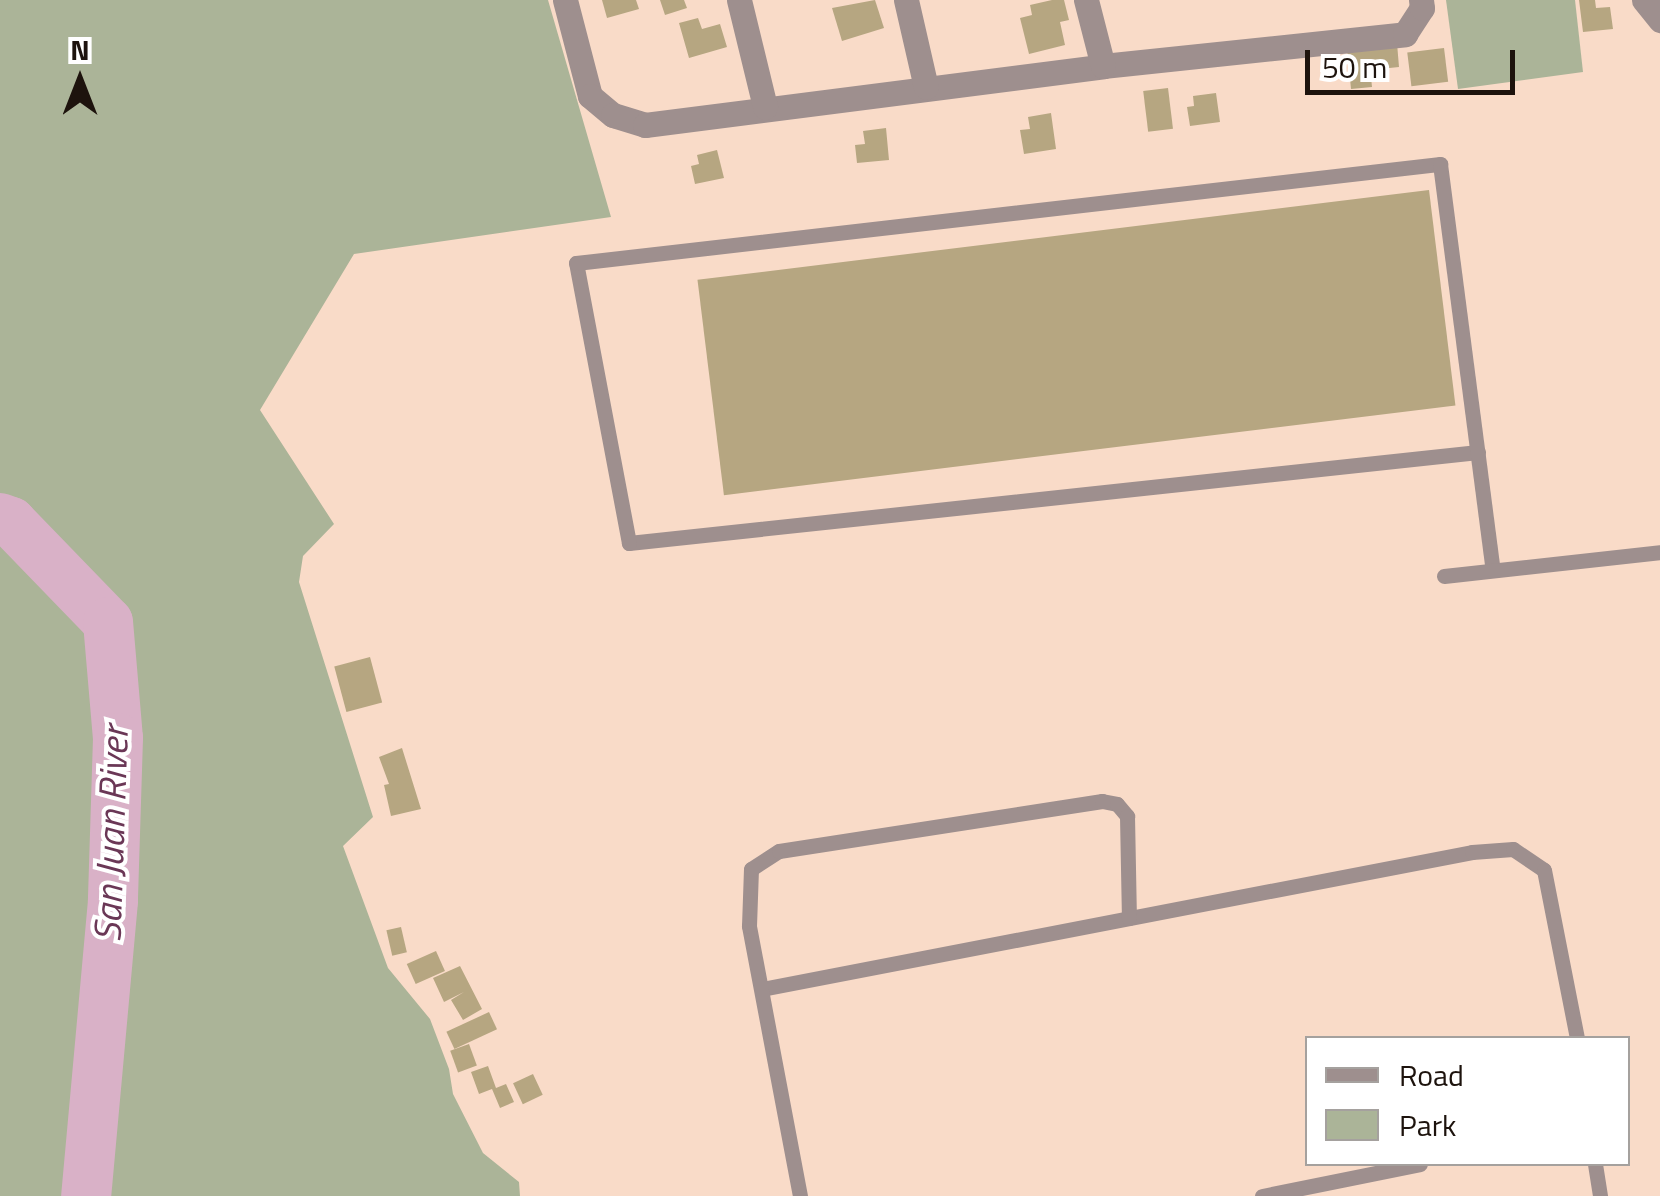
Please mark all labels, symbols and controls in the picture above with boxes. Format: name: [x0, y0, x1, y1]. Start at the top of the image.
text: N: [70, 28, 90, 71]
north arrow: [30, 30, 130, 130]
scale bar: [1310, 30, 1520, 92]
text: 50 m: [1322, 44, 1387, 90]
water label: San Juan River: [84, 725, 138, 943]
legend: [1305, 1036, 1630, 1166]
text: Road: [1399, 1052, 1464, 1098]
text: Park: [1399, 1102, 1456, 1148]

